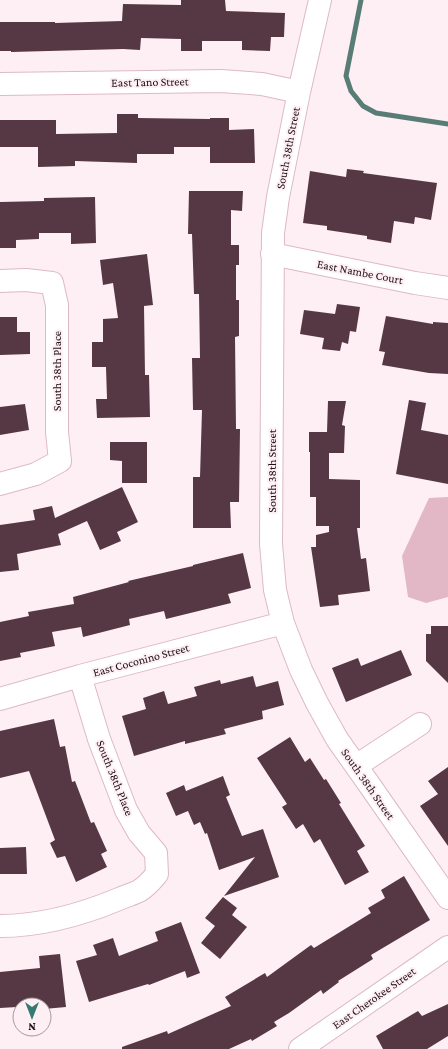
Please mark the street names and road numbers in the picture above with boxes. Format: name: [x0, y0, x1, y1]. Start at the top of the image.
street label: East Tano Street: [111, 74, 190, 90]
street label: South 38th Street: [273, 105, 303, 190]
street label: East Nambe Court: [316, 257, 405, 287]
street label: South 38th Place: [50, 331, 64, 411]
street label: South 38th Street: [265, 428, 279, 513]
street label: East Coconino Street: [91, 640, 192, 680]
street label: South 38th Place: [93, 738, 137, 818]
street label: South 38th Street: [338, 746, 398, 823]
street label: East Cherokee Street: [330, 963, 419, 1032]

